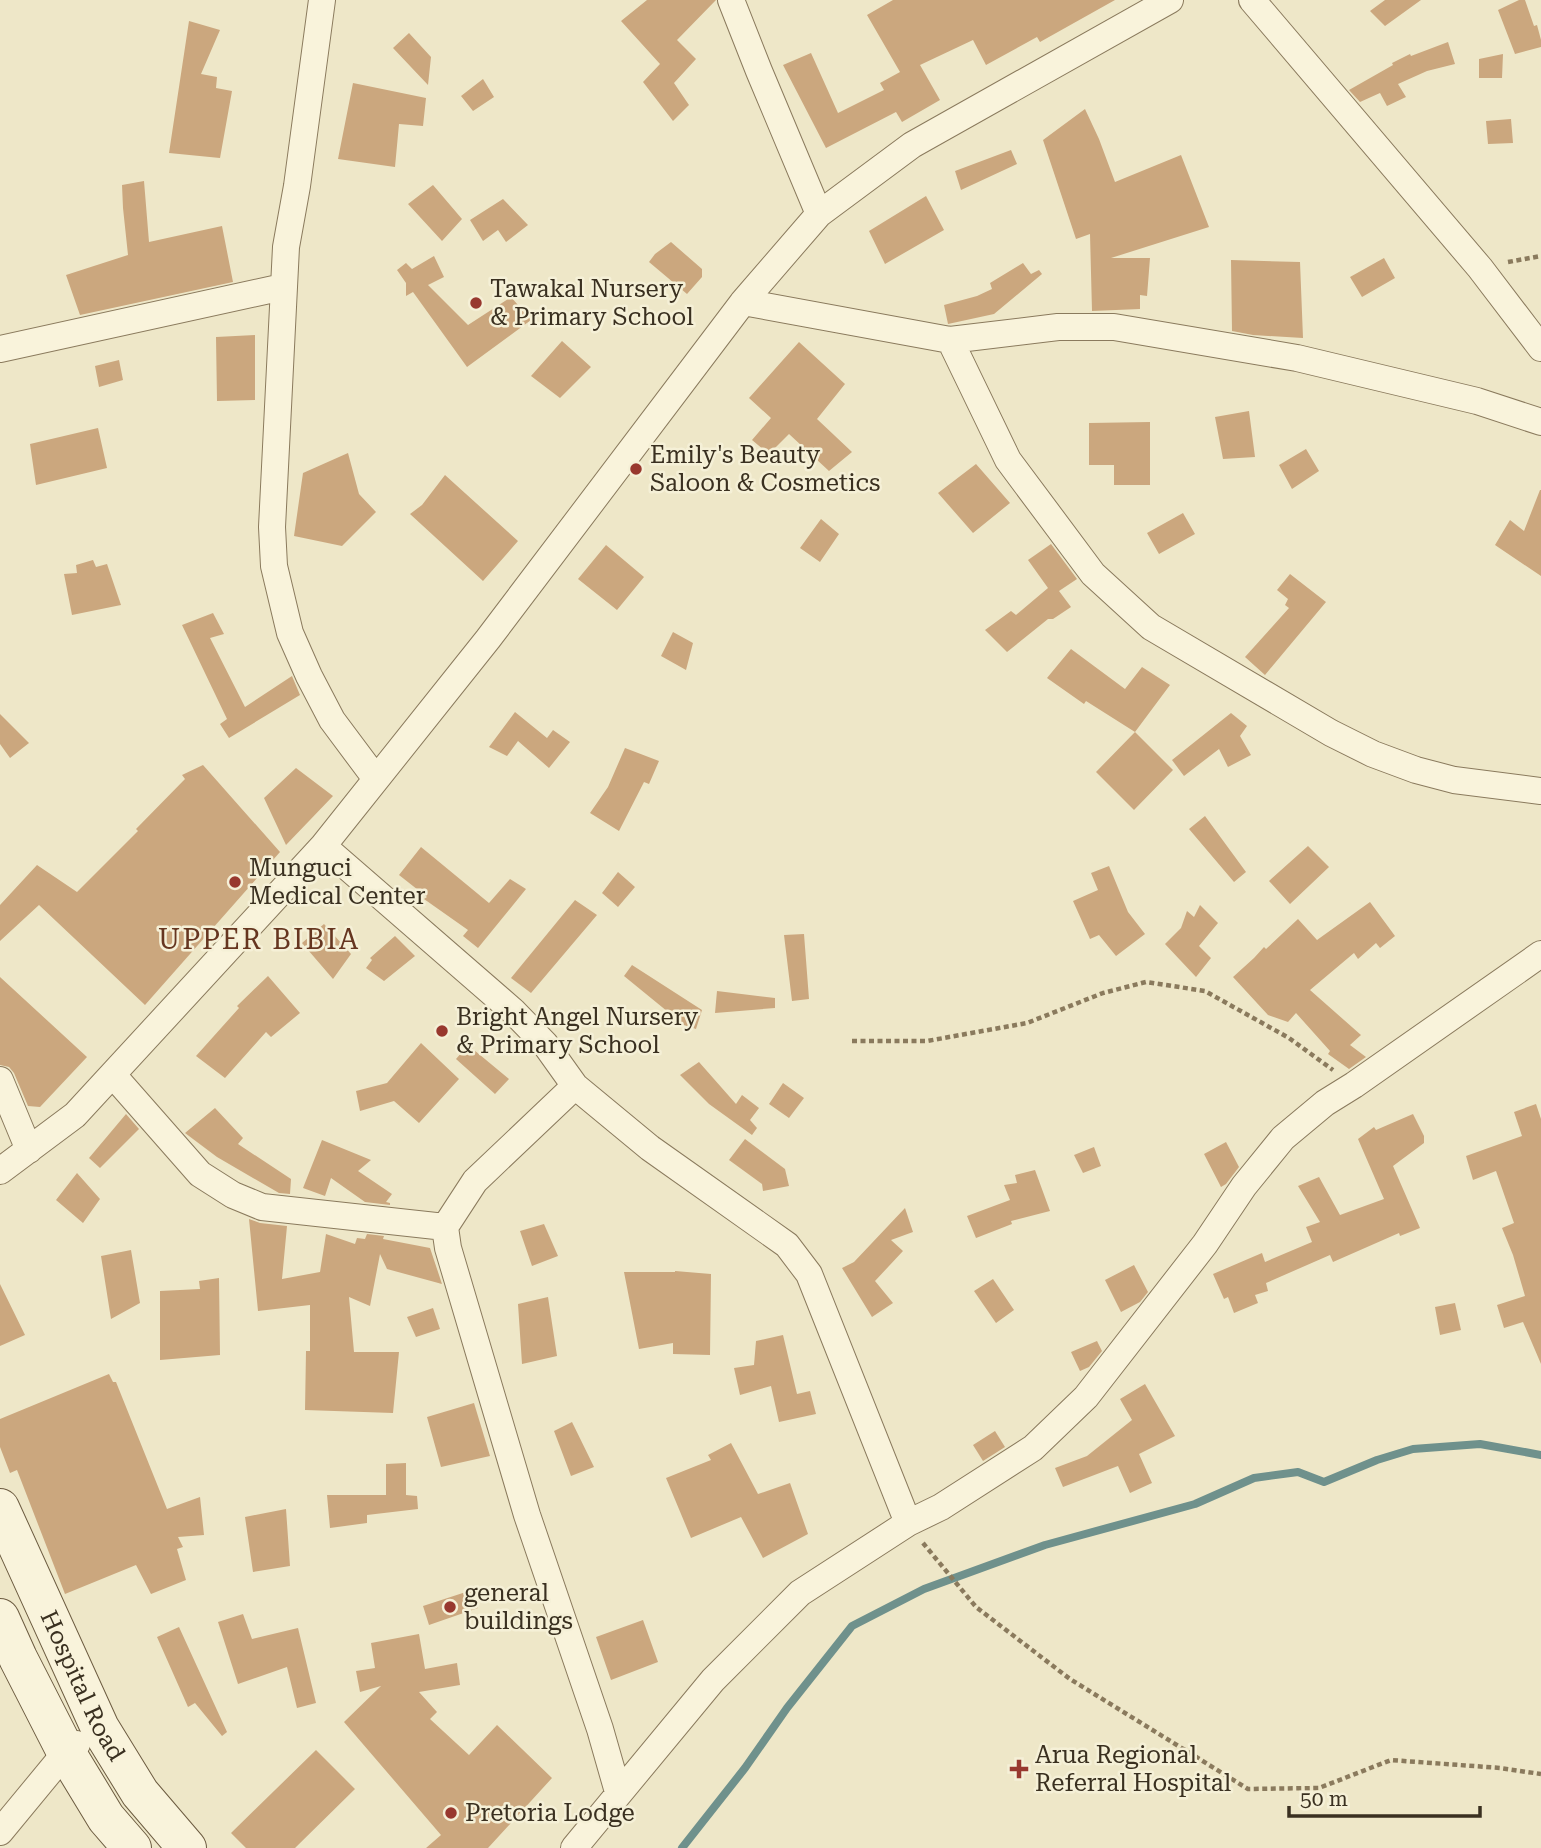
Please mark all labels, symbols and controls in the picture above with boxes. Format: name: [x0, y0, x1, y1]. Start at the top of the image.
place label: Tawakal Nursery & Primary School: [490, 275, 694, 331]
marker: Tawakal Nursery & Primary School: [468, 295, 484, 311]
place label: Emily's Beauty Saloon & Cosmetics: [650, 441, 881, 497]
marker: Emily's Beauty Saloon & Cosmetics: [628, 461, 644, 477]
place label: Munguci Medical Center: [249, 854, 426, 910]
marker: Munguci Medical Center: [227, 874, 243, 890]
district label: UPPER BIBIA: [158, 923, 360, 956]
place label: Bright Angel Nursery & Primary School: [456, 1003, 699, 1059]
marker: Bright Angel Nursery & Primary School: [434, 1023, 450, 1039]
place label: general buildings: [464, 1579, 573, 1635]
marker: general buildings: [442, 1599, 458, 1615]
street label: Hospital Road: [35, 1606, 131, 1766]
place label: Arua Regional Referral Hospital: [1035, 1741, 1231, 1797]
marker: Arua Regional Referral Hospital: [1009, 1759, 1029, 1779]
scale bar: [1289, 1774, 1480, 1818]
text: 50 m: [1300, 1787, 1348, 1811]
place label: Pretoria Lodge: [465, 1799, 635, 1827]
marker: Pretoria Lodge: [443, 1805, 459, 1821]

